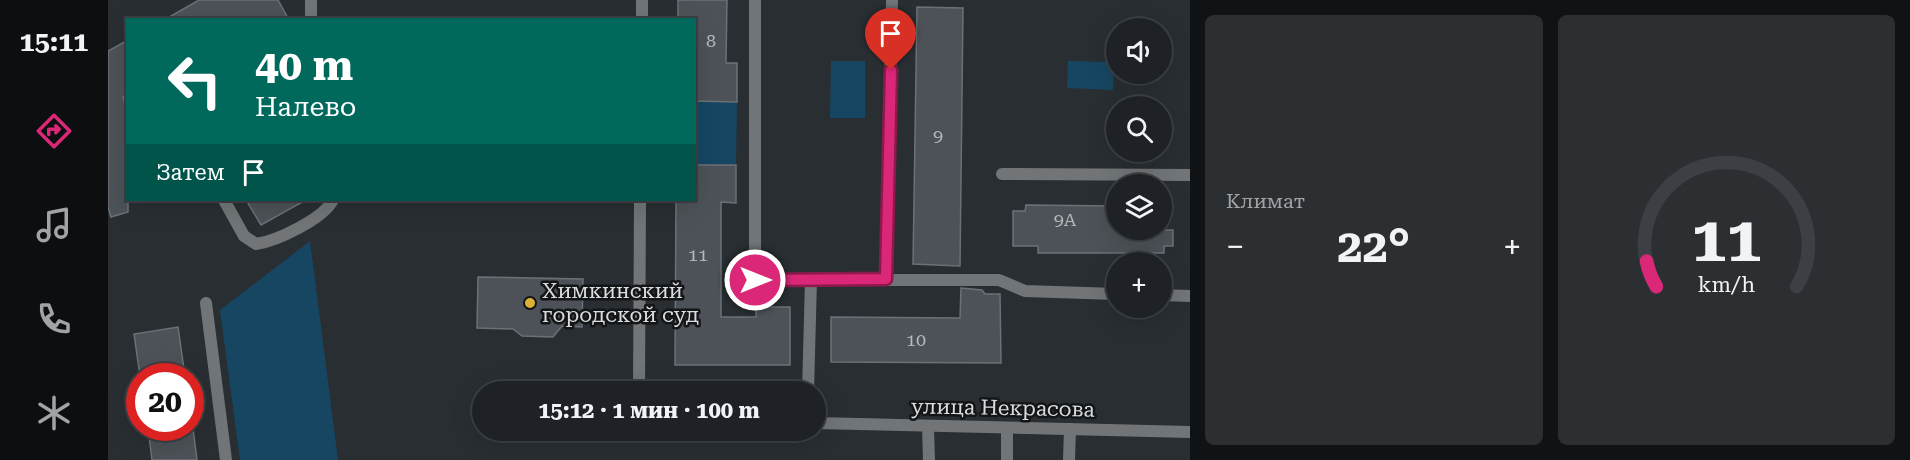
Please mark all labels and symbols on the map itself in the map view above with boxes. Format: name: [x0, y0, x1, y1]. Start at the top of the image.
pin: [865, 8, 916, 70]
house number: 8: [706, 30, 716, 51]
house number: 9: [933, 125, 943, 146]
house number: 9А: [1054, 209, 1077, 230]
house number: 11: [688, 244, 708, 265]
position arrow: [723, 248, 787, 312]
place label: Химкинский городской суд: [542, 279, 699, 327]
marker: Химкинский городской суд: [523, 296, 537, 310]
house number: 10: [906, 329, 926, 350]
speed limit sign: 20: [126, 363, 204, 441]
street label: улица Некрасова: [911, 394, 1096, 422]

